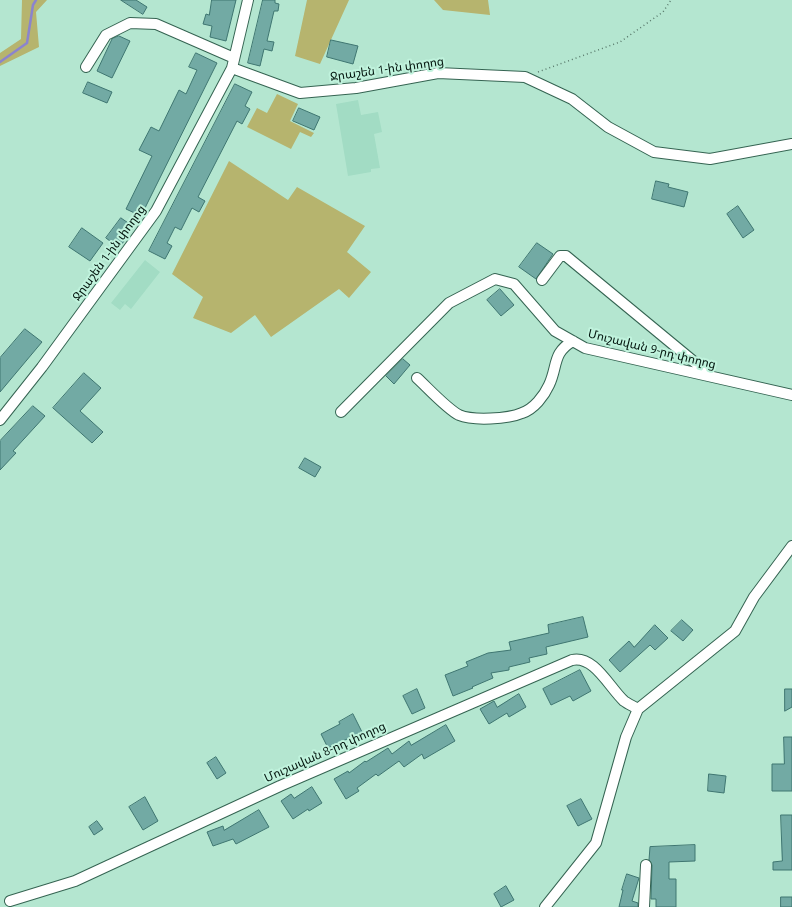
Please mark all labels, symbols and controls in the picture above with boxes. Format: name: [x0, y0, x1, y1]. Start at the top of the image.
street label: Ջրաշեն 1-ին փողոց: [329, 54, 445, 84]
street label: Ջրաշեն 1-ին փողոց: [69, 202, 149, 304]
street label: Մուշավան 9-րդ փողոց: [586, 326, 718, 372]
street label: Մուշավան 8-րդ փողոց: [262, 719, 388, 785]

